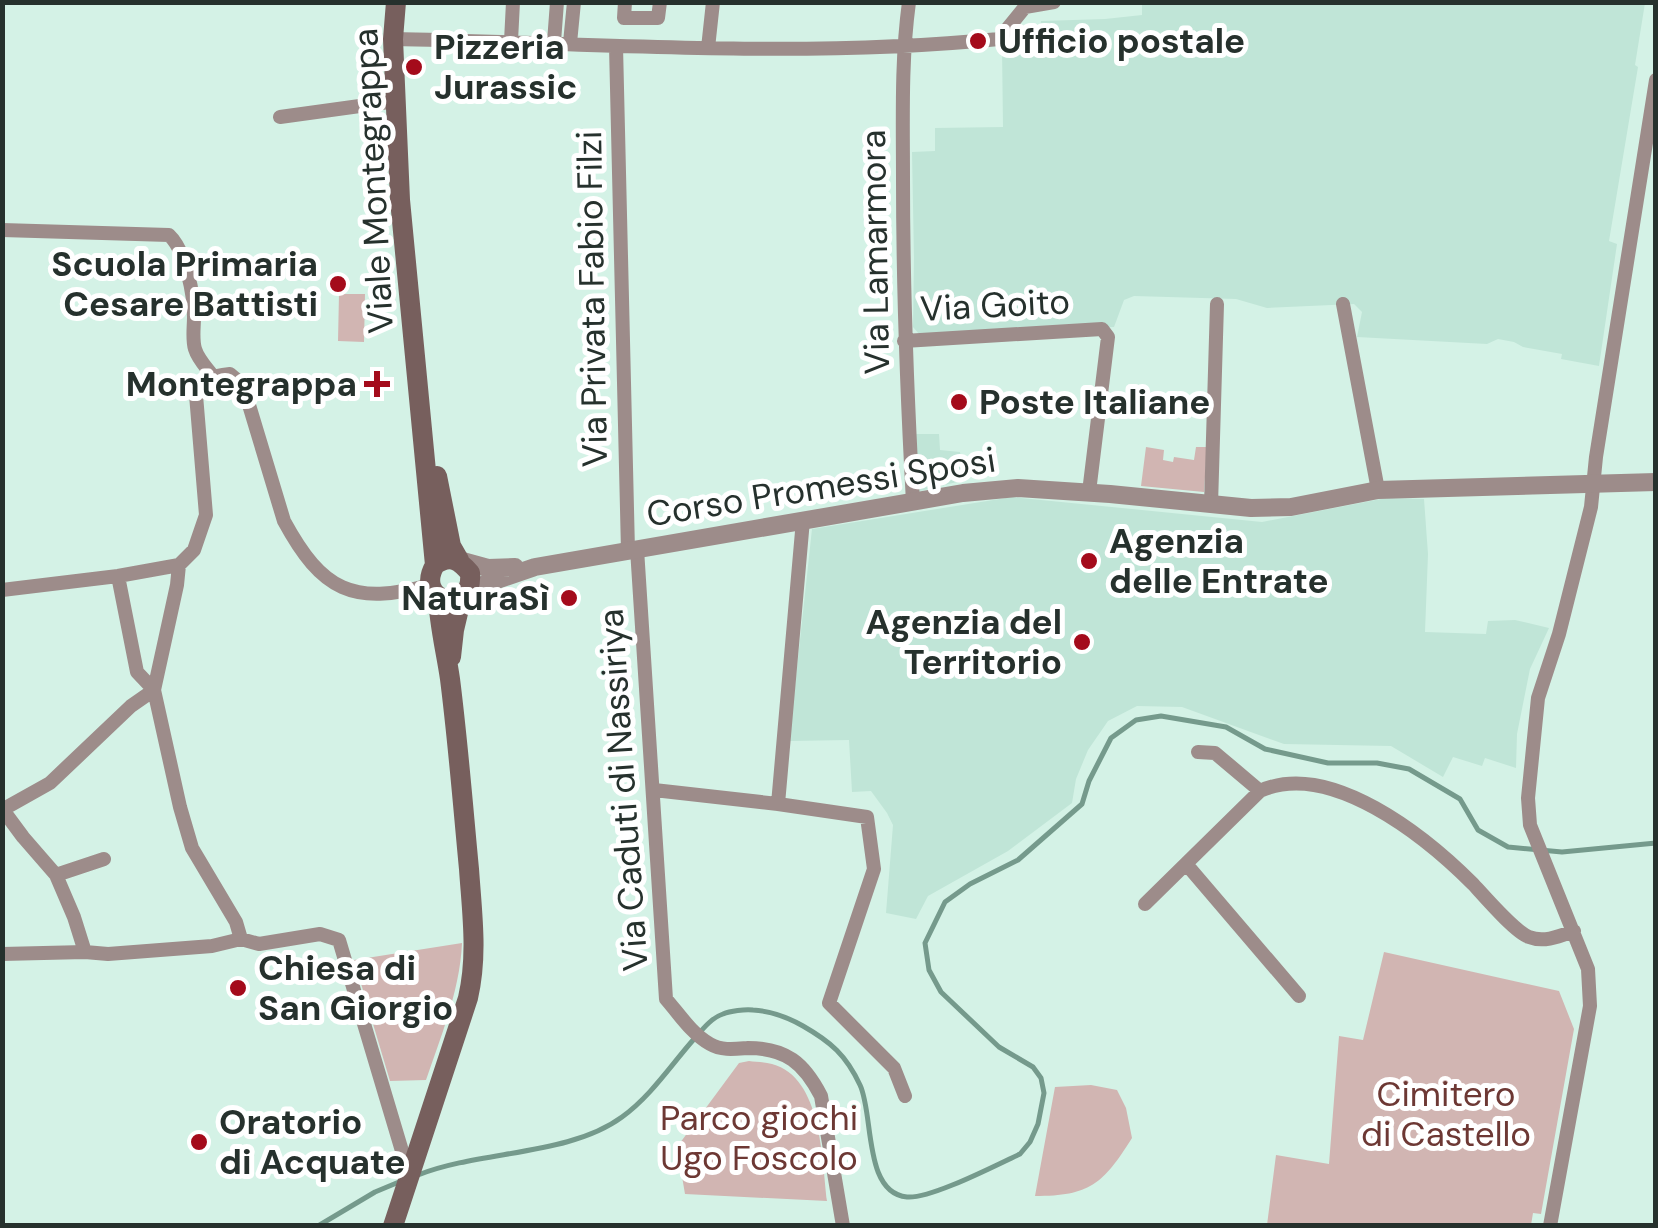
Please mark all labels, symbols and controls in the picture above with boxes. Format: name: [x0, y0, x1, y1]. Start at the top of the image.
place label: Ufficio postale: [998, 18, 1245, 64]
place label: Pizzeria Jurassic: [434, 24, 577, 110]
street label: Viale Montegrappa: [342, 27, 404, 335]
marker: Ufficio postale: [967, 30, 989, 52]
marker: Pizzeria Jurassic: [403, 56, 425, 78]
street label: Via Lamarmora: [850, 129, 900, 375]
street label: Via Privata Fabio Filzi: [566, 130, 618, 468]
place label: Scuola Primaria Cesare Battisti: [51, 241, 318, 327]
marker: Scuola Primaria Cesare Battisti: [327, 273, 349, 295]
street label: Via Goito: [919, 278, 1071, 332]
place label: Montegrappa: [126, 361, 357, 407]
marker: Montegrappa: [366, 373, 388, 395]
place label: Poste Italiane: [979, 379, 1210, 425]
marker: Poste Italiane: [948, 391, 970, 413]
street label: Corso Promessi Sposi: [643, 437, 999, 537]
place label: Agenzia delle Entrate: [1109, 518, 1329, 604]
marker: Agenzia delle Entrate: [1078, 550, 1100, 572]
place label: NaturaSì: [401, 575, 549, 621]
marker: NaturaSì: [558, 587, 580, 609]
place label: Agenzia del Territorio: [866, 599, 1062, 685]
street label: Via Caduti di Nassiriya: [587, 607, 659, 973]
marker: Agenzia del Territorio: [1071, 631, 1093, 653]
place label: Chiesa di San Giorgio: [258, 945, 453, 1031]
marker: Chiesa di San Giorgio: [227, 977, 249, 999]
park label: Cimitero di Castello: [1361, 1071, 1531, 1157]
park label: Parco giochi Ugo Foscolo: [660, 1095, 858, 1181]
place label: Oratorio di Acquate: [219, 1099, 406, 1185]
marker: Oratorio di Acquate: [188, 1131, 210, 1153]

